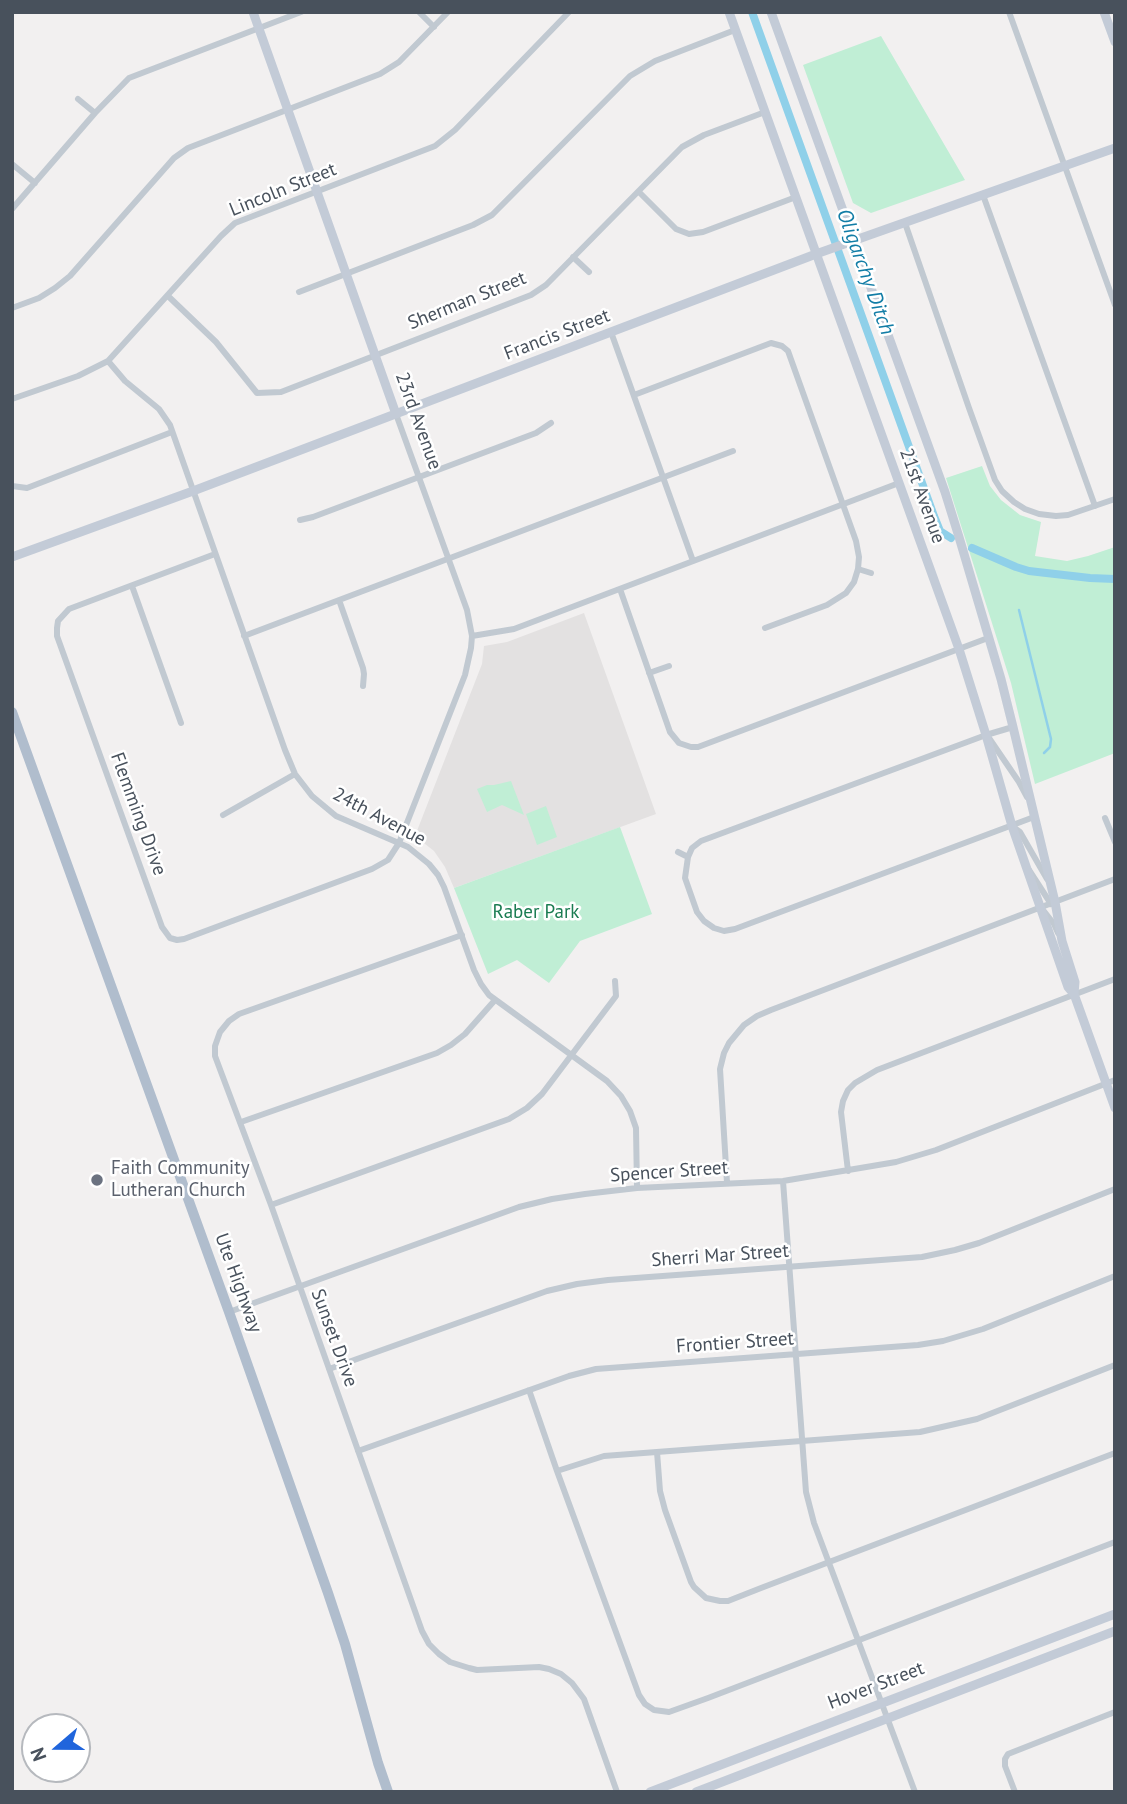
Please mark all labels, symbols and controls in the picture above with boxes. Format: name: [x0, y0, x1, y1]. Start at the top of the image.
street label: Lincoln Street: [226, 158, 340, 222]
water label: Oligarchy Ditch: [831, 206, 899, 338]
street label: Sherman Street: [405, 267, 529, 335]
street label: Francis Street: [501, 304, 613, 366]
street label: 23rd Avenue: [390, 369, 446, 473]
street label: 21st Avenue: [894, 445, 950, 547]
street label: Flemming Drive: [105, 749, 171, 879]
street label: 24th Avenue: [329, 783, 429, 851]
park label: Raber Park: [493, 902, 579, 924]
street label: Spencer Street: [609, 1157, 729, 1187]
place label: Faith Community Lutheran Church: [111, 1158, 249, 1202]
marker: Faith Community Lutheran Church: [89, 1172, 105, 1188]
street label: Ute Highway: [209, 1230, 267, 1336]
street label: Sherri Mar Street: [651, 1240, 789, 1272]
street label: Sunset Drive: [306, 1286, 362, 1390]
street label: Frontier Street: [675, 1328, 795, 1358]
street label: Hover Street: [825, 1657, 927, 1715]
north arrow: [21, 1713, 91, 1783]
text: N: [25, 1745, 52, 1764]

